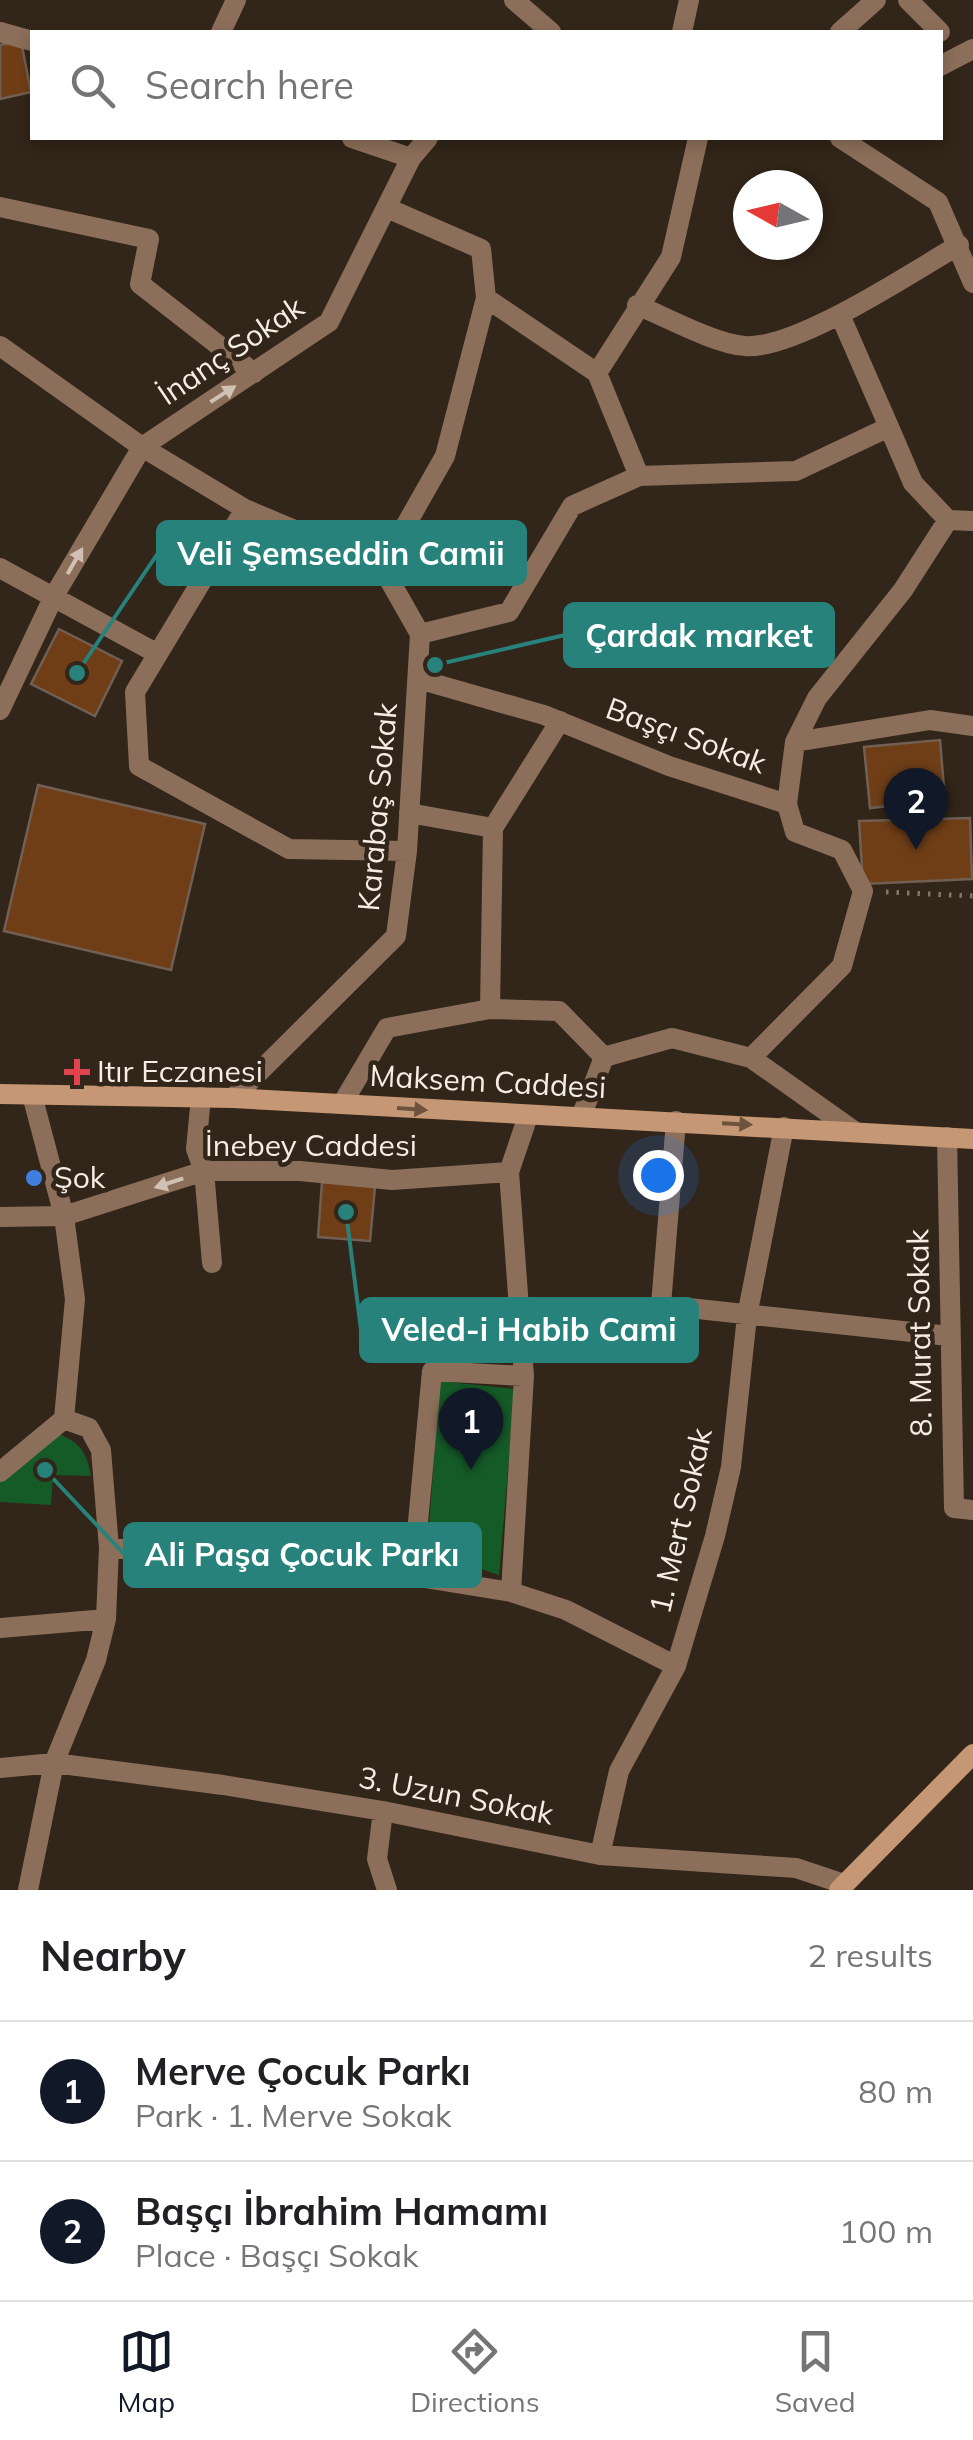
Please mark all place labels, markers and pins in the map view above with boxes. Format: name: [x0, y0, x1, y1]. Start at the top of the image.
callout: Veli Şemseddin Camii: [158, 522, 525, 584]
callout: Çardak market: [565, 604, 833, 666]
pin: 2: [884, 768, 948, 850]
place label: Itır Eczanesi: [97, 1052, 263, 1090]
marker: Itır Eczanesi: [66, 1061, 88, 1083]
place label: Şok: [54, 1158, 106, 1196]
marker: Şok: [23, 1167, 45, 1189]
callout: Veled-i Habib Cami: [361, 1299, 697, 1361]
pin: 1: [438, 1388, 504, 1470]
callout: Ali Paşa Çocuk Parkı: [125, 1524, 480, 1586]

